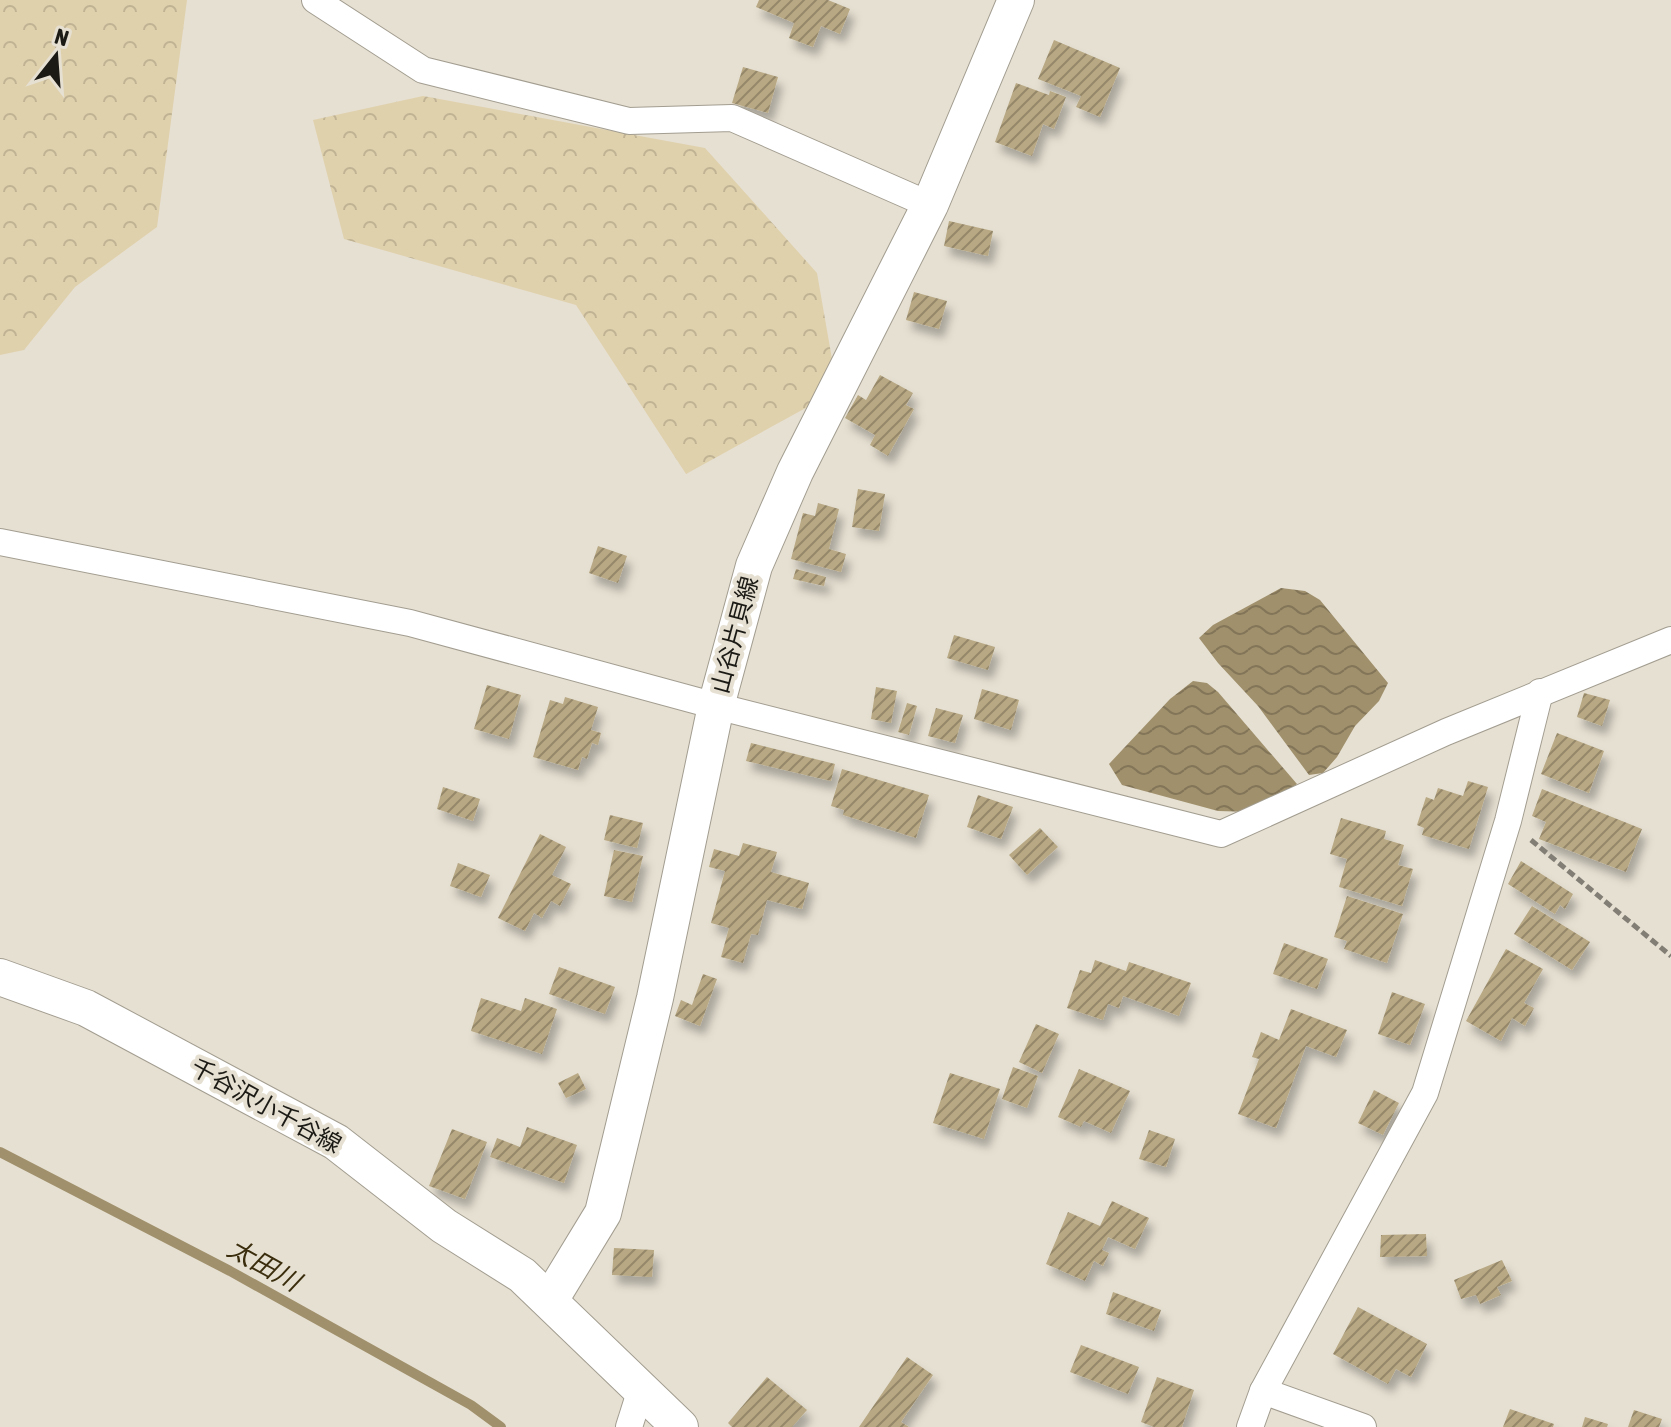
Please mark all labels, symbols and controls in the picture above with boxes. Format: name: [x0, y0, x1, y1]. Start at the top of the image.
north arrow: [16, 16, 96, 96]
text: N: [52, 23, 72, 51]
street label: 山谷片貝線: [706, 573, 763, 696]
street label: 千谷沢小千谷線: [186, 1053, 346, 1158]
water label: 太田川: [223, 1233, 308, 1298]

